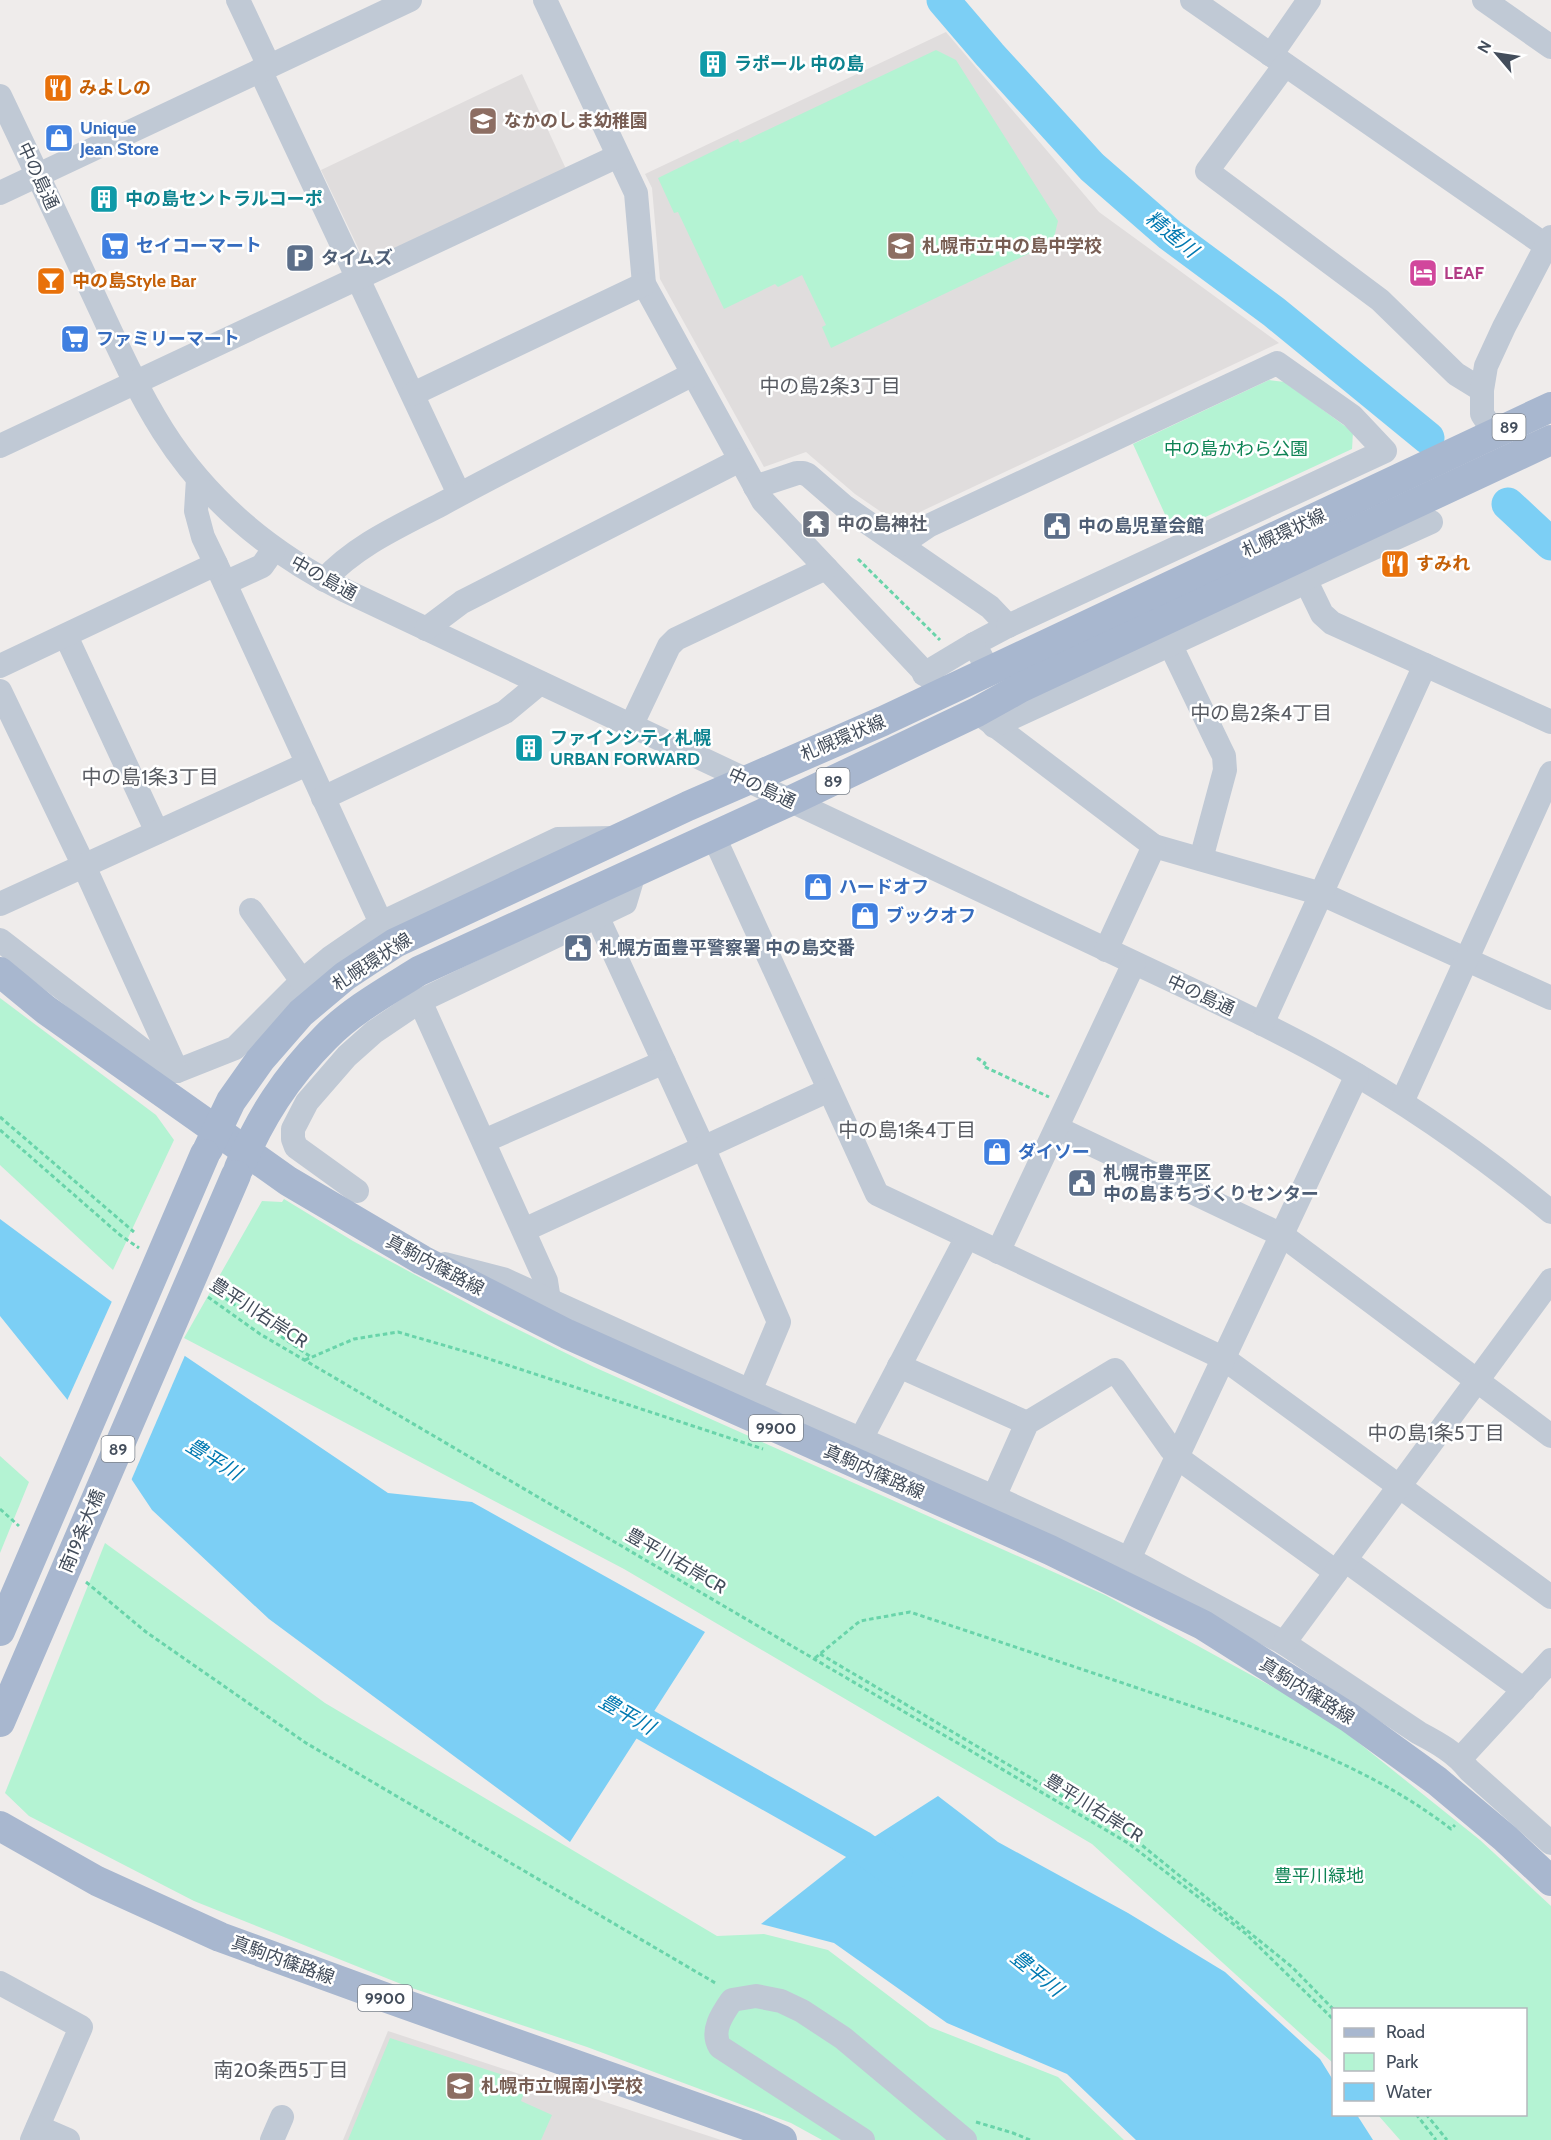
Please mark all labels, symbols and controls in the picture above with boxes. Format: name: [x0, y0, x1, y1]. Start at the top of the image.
north arrow: [1467, 24, 1527, 84]
text: N: [1473, 37, 1495, 57]
building icon: ラポール 中の島: [697, 48, 729, 80]
place label: ラポール 中の島: [734, 53, 864, 75]
restaurant icon: みよしの: [42, 72, 74, 104]
place label: みよしの: [79, 77, 151, 99]
school or university icon: なかのしま幼稚園: [467, 105, 499, 137]
place label: なかのしま幼稚園: [504, 110, 648, 132]
place label: Unique Jean Store: [79, 117, 159, 160]
shop icon: Unique Jean Store: [43, 122, 75, 154]
street label: 中の島通: [13, 139, 63, 213]
building icon: 中の島セントラルコーポ: [88, 183, 120, 215]
place label: 中の島セントラルコーポ: [125, 188, 323, 210]
water label: 精進川: [1141, 206, 1204, 263]
supermarket icon: セイコーマート: [99, 230, 131, 262]
school or university icon: 札幌市立中の島中学校: [885, 230, 917, 262]
place label: セイコーマート: [136, 235, 262, 257]
place label: 札幌市立中の島中学校: [922, 235, 1102, 257]
parking icon: タイムズ: [284, 242, 316, 274]
place label: タイムズ: [321, 247, 393, 269]
hotel icon: LEAF: [1407, 257, 1439, 289]
place label: LEAF: [1444, 262, 1484, 284]
bar icon: 中の島Style Bar: [35, 265, 67, 297]
place label: 中の島Style Bar: [72, 270, 196, 292]
supermarket icon: ファミリーマート: [59, 323, 91, 355]
place label: ファミリーマート: [96, 328, 240, 350]
district label: 中の島2条3丁目: [759, 374, 901, 398]
road number: 89: [1492, 414, 1526, 440]
park label: 中の島かわら公園: [1164, 438, 1308, 460]
street label: 札幌環状線: [1239, 504, 1329, 562]
temple icon: 中の島神社: [800, 508, 832, 540]
public building icon: 中の島児童会館: [1041, 510, 1073, 542]
place label: 中の島神社: [837, 513, 927, 535]
place label: 中の島児童会館: [1078, 515, 1204, 537]
restaurant icon: すみれ: [1379, 548, 1411, 580]
street label: 中の島通: [287, 551, 361, 605]
place label: すみれ: [1416, 553, 1470, 575]
district label: 中の島2条4丁目: [1190, 701, 1332, 725]
street label: 札幌環状線: [797, 710, 889, 766]
place label: ファインシティ札幌 URBAN FORWARD: [550, 727, 711, 770]
building icon: ファインシティ札幌 URBAN FORWARD: [513, 732, 545, 764]
street label: 中の島通: [725, 763, 799, 813]
district label: 中の島1条3丁目: [81, 765, 219, 789]
road number: 89: [816, 768, 850, 794]
shop icon: ハードオフ: [802, 871, 834, 903]
place label: ハードオフ: [839, 876, 929, 898]
shop icon: ブックオフ: [849, 900, 881, 932]
place label: ブックオフ: [886, 905, 976, 927]
street label: 札幌環状線: [328, 928, 416, 996]
public building icon: 札幌方面豊平警察署 中の島交番: [562, 932, 594, 964]
place label: 札幌方面豊平警察署 中の島交番: [599, 937, 855, 959]
street label: 中の島通: [1164, 970, 1238, 1020]
district label: 中の島1条4丁目: [838, 1118, 976, 1142]
shop icon: ダイソー: [981, 1136, 1013, 1168]
place label: ダイソー: [1018, 1141, 1090, 1163]
place label: 札幌市豊平区 中の島まちづくりセンター: [1103, 1162, 1319, 1205]
public building icon: 札幌市豊平区 中の島まちづくりセンター: [1066, 1167, 1098, 1199]
street label: 真駒内篠路線: [382, 1230, 488, 1300]
street label: 豊平川右岸CR: [206, 1273, 312, 1353]
road number: 9900: [749, 1415, 803, 1441]
district label: 中の島1条5丁目: [1367, 1421, 1505, 1445]
water label: 豊平川: [182, 1433, 247, 1486]
road number: 89: [102, 1436, 134, 1462]
street label: 真駒内篠路線: [820, 1440, 928, 1504]
street label: 南19条大橋: [55, 1486, 109, 1576]
street label: 豊平川右岸CR: [622, 1523, 730, 1599]
street label: 真駒内篠路線: [1255, 1653, 1359, 1729]
water label: 豊平川: [595, 1689, 661, 1740]
street label: 豊平川右岸CR: [1041, 1769, 1147, 1847]
park label: 豊平川緑地: [1274, 1865, 1364, 1887]
street label: 真駒内篠路線: [228, 1931, 338, 1989]
water label: 豊平川: [1006, 1945, 1069, 2002]
road number: 9900: [358, 1985, 412, 2011]
legend: [1332, 2008, 1527, 2116]
text: Road: [1386, 2021, 1425, 2043]
text: Park: [1386, 2051, 1419, 2073]
district label: 南20条西5丁目: [213, 2058, 349, 2082]
school or university icon: 札幌市立幌南小学校: [444, 2070, 476, 2102]
place label: 札幌市立幌南小学校: [481, 2075, 643, 2097]
text: Water: [1386, 2081, 1432, 2103]

